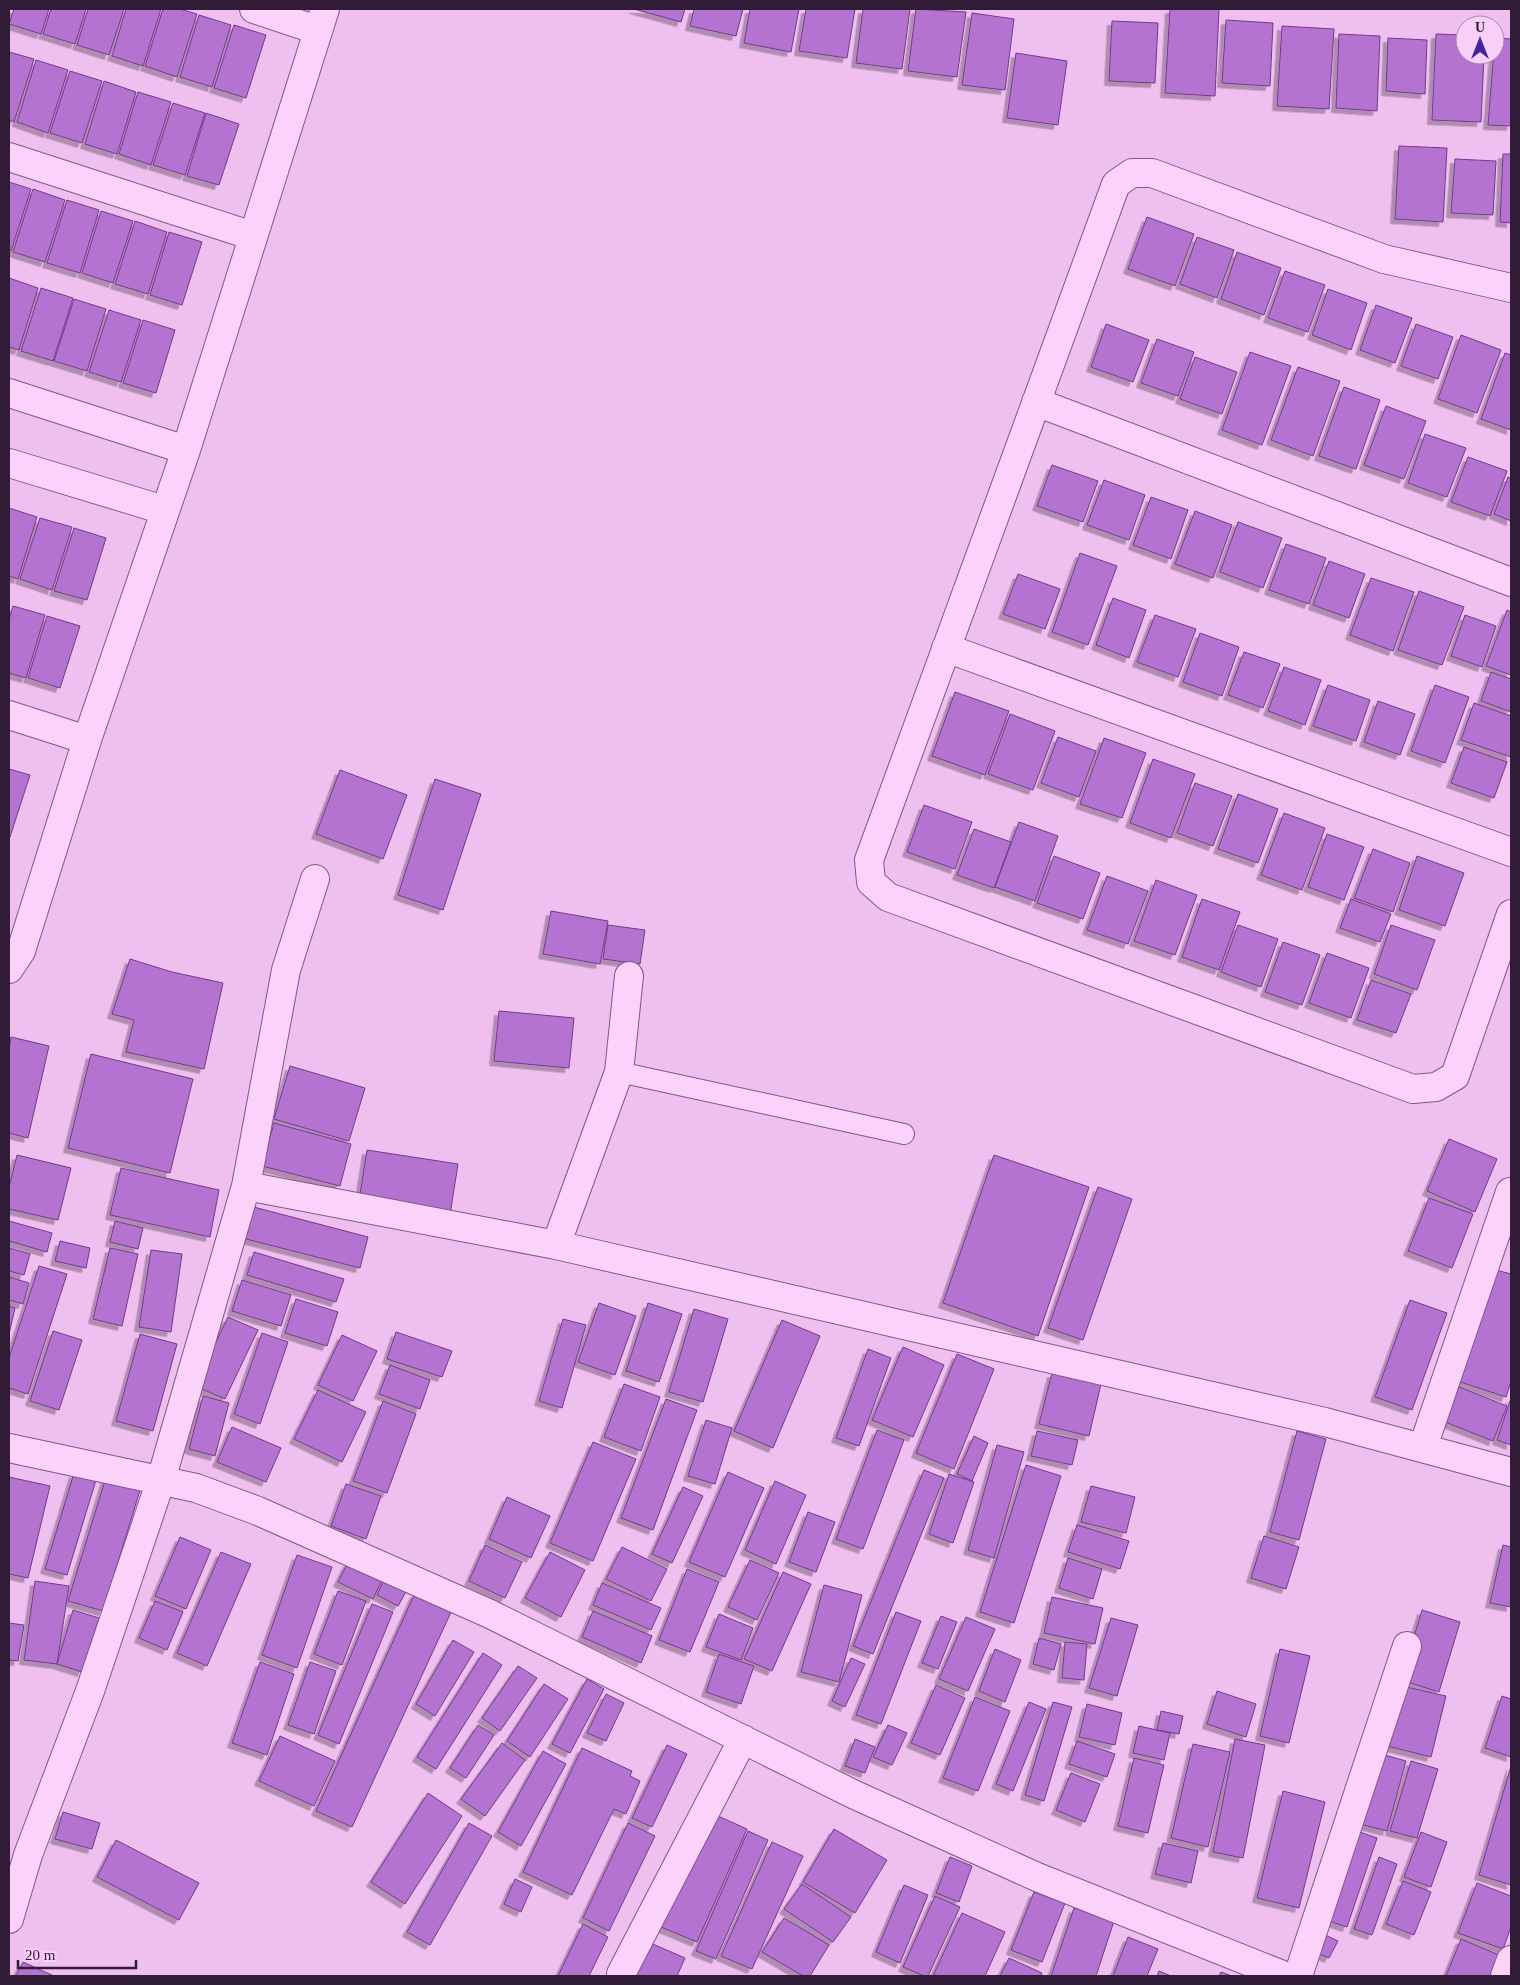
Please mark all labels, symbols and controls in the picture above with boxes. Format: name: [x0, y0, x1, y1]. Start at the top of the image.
north arrow: [1455, 15, 1505, 65]
text: U: [1475, 20, 1485, 35]
scale bar: [18, 1938, 135, 1970]
text: 20 m: [25, 1947, 56, 1963]

